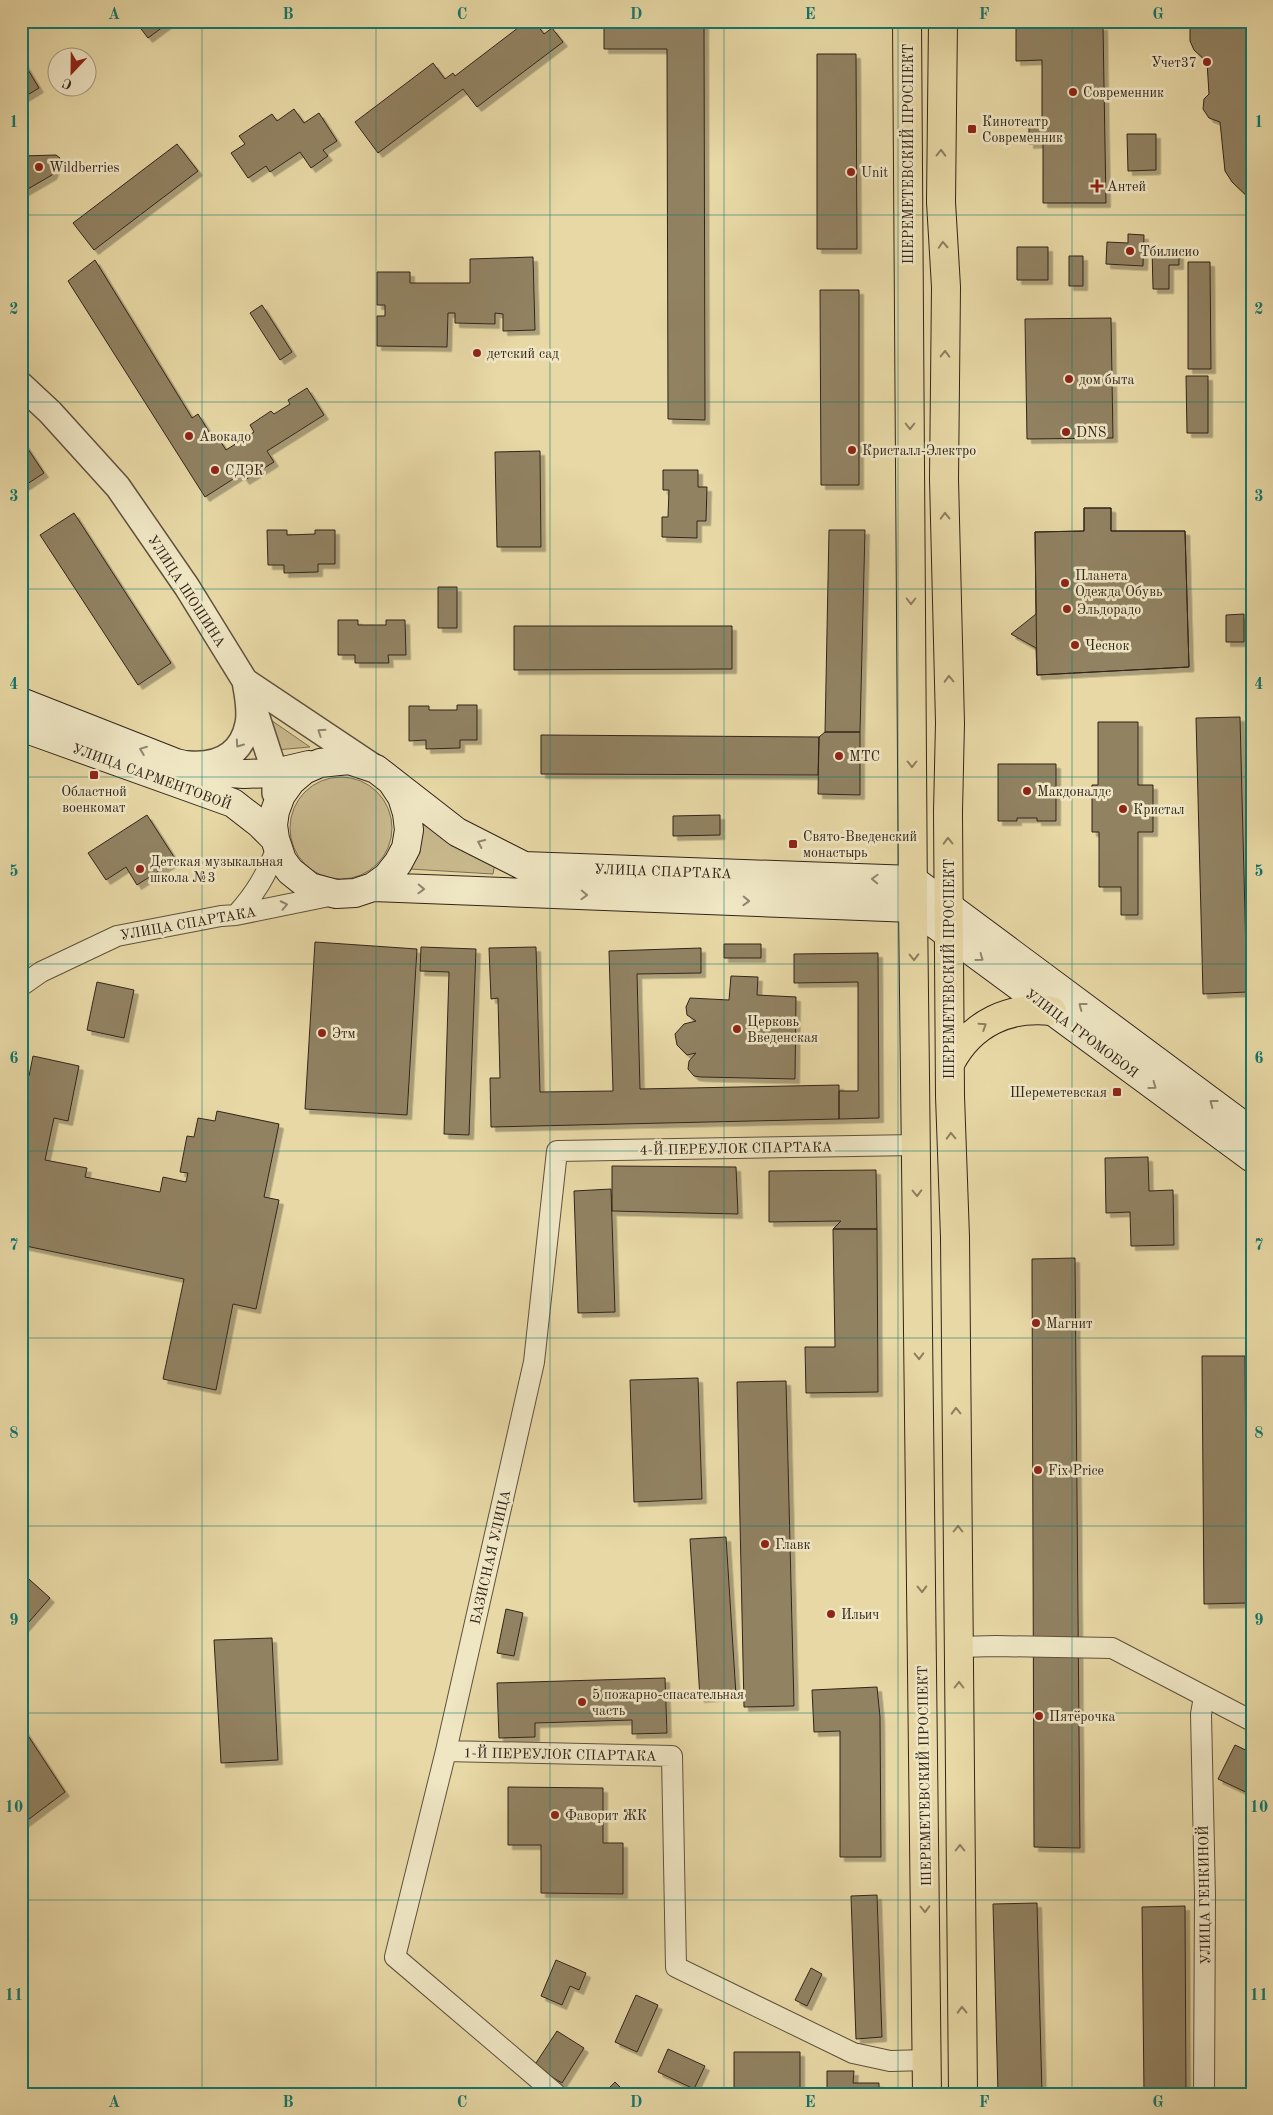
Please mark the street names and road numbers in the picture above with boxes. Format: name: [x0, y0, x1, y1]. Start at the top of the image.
street label: ШЕРЕМЕТЕВСКИЙ ПРОСПЕКТ: [898, 44, 916, 264]
street label: УЛИЦА ШОШИНА: [145, 533, 228, 650]
street label: УЛИЦА САРМЕНТОВОЙ: [70, 738, 235, 812]
street label: ШЕРЕМЕТЕВСКИЙ ПРОСПЕКТ: [939, 859, 957, 1079]
street label: УЛИЦА СПАРТАКА: [594, 863, 732, 881]
street label: УЛИЦА СПАРТАКА: [119, 905, 258, 943]
street label: УЛИЦА ГРОМОБОЯ: [1022, 987, 1140, 1081]
street label: 4-Й ПЕРЕУЛОК СПАРТАКА: [639, 1136, 833, 1158]
street label: БАЗИСНАЯ УЛИЦА: [469, 1488, 513, 1626]
street label: ШЕРЕМЕТЕВСКИЙ ПРОСПЕКТ: [912, 1666, 934, 1886]
street label: 1-Й ПЕРЕУЛОК СПАРТАКА: [463, 1742, 657, 1764]
street label: УЛИЦА ГЕНКИНОЙ: [1193, 1825, 1213, 1965]

